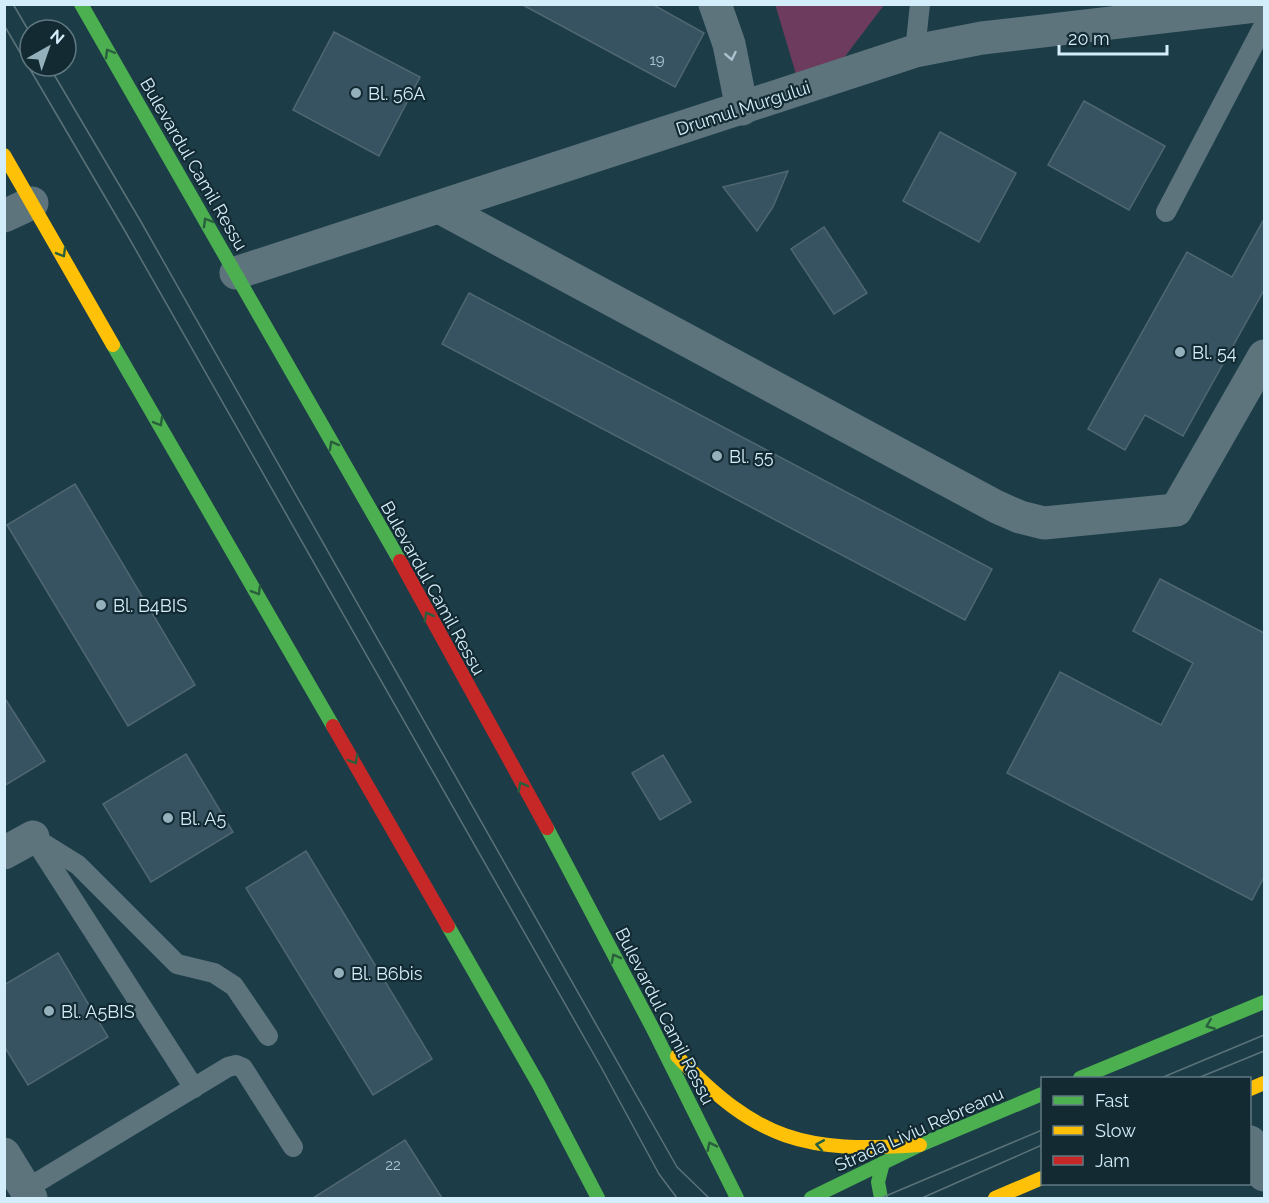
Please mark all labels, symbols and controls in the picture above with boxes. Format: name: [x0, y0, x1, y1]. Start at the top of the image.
north arrow: [18, 18, 78, 78]
scale bar: [1059, 18, 1167, 56]
text: N: [47, 26, 68, 48]
text: 20 m: [1068, 28, 1110, 49]
one-way arrow: [105, 49, 117, 59]
one-way arrow: [724, 50, 737, 60]
house number: 19: [649, 51, 665, 69]
street label: Bulevardul Camil Ressu: [136, 74, 252, 254]
street label: Drumul Murgului: [673, 76, 813, 140]
place label: Bl. 56A: [368, 83, 425, 104]
marker: Bl. 56A: [349, 86, 363, 100]
one-way arrow: [203, 218, 214, 228]
one-way arrow: [54, 247, 66, 257]
place label: Bl. 54: [1192, 342, 1237, 363]
marker: Bl. 54: [1173, 345, 1187, 359]
one-way arrow: [152, 416, 164, 426]
one-way arrow: [329, 441, 340, 452]
place label: Bl. 55: [729, 446, 774, 467]
marker: Bl. 55: [710, 449, 724, 463]
street label: Bulevardul Camil Ressu: [376, 497, 490, 679]
one-way arrow: [249, 585, 261, 595]
place label: Bl. B4BIS: [113, 595, 187, 616]
marker: Bl. B4BIS: [94, 598, 108, 612]
one-way arrow: [424, 611, 435, 622]
one-way arrow: [346, 754, 358, 764]
one-way arrow: [518, 782, 529, 792]
place label: Bl. A5: [180, 808, 226, 829]
marker: Bl. A5: [161, 811, 175, 825]
street label: Bulevardul Camil Ressu: [611, 924, 719, 1108]
one-way arrow: [611, 954, 622, 964]
place label: Bl. B6bis: [351, 963, 423, 984]
marker: Bl. B6bis: [332, 966, 346, 980]
place label: Bl. A5BIS: [61, 1001, 135, 1022]
marker: Bl. A5BIS: [42, 1004, 56, 1018]
one-way arrow: [1206, 1018, 1217, 1030]
legend: [1041, 1077, 1251, 1185]
street label: Strada Liviu Rebreanu: [831, 1082, 1007, 1176]
text: Fast: [1095, 1090, 1129, 1111]
text: Slow: [1095, 1120, 1136, 1141]
one-way arrow: [816, 1139, 826, 1152]
one-way arrow: [706, 1142, 718, 1153]
text: Jam: [1095, 1150, 1130, 1171]
house number: 22: [385, 1156, 401, 1174]

